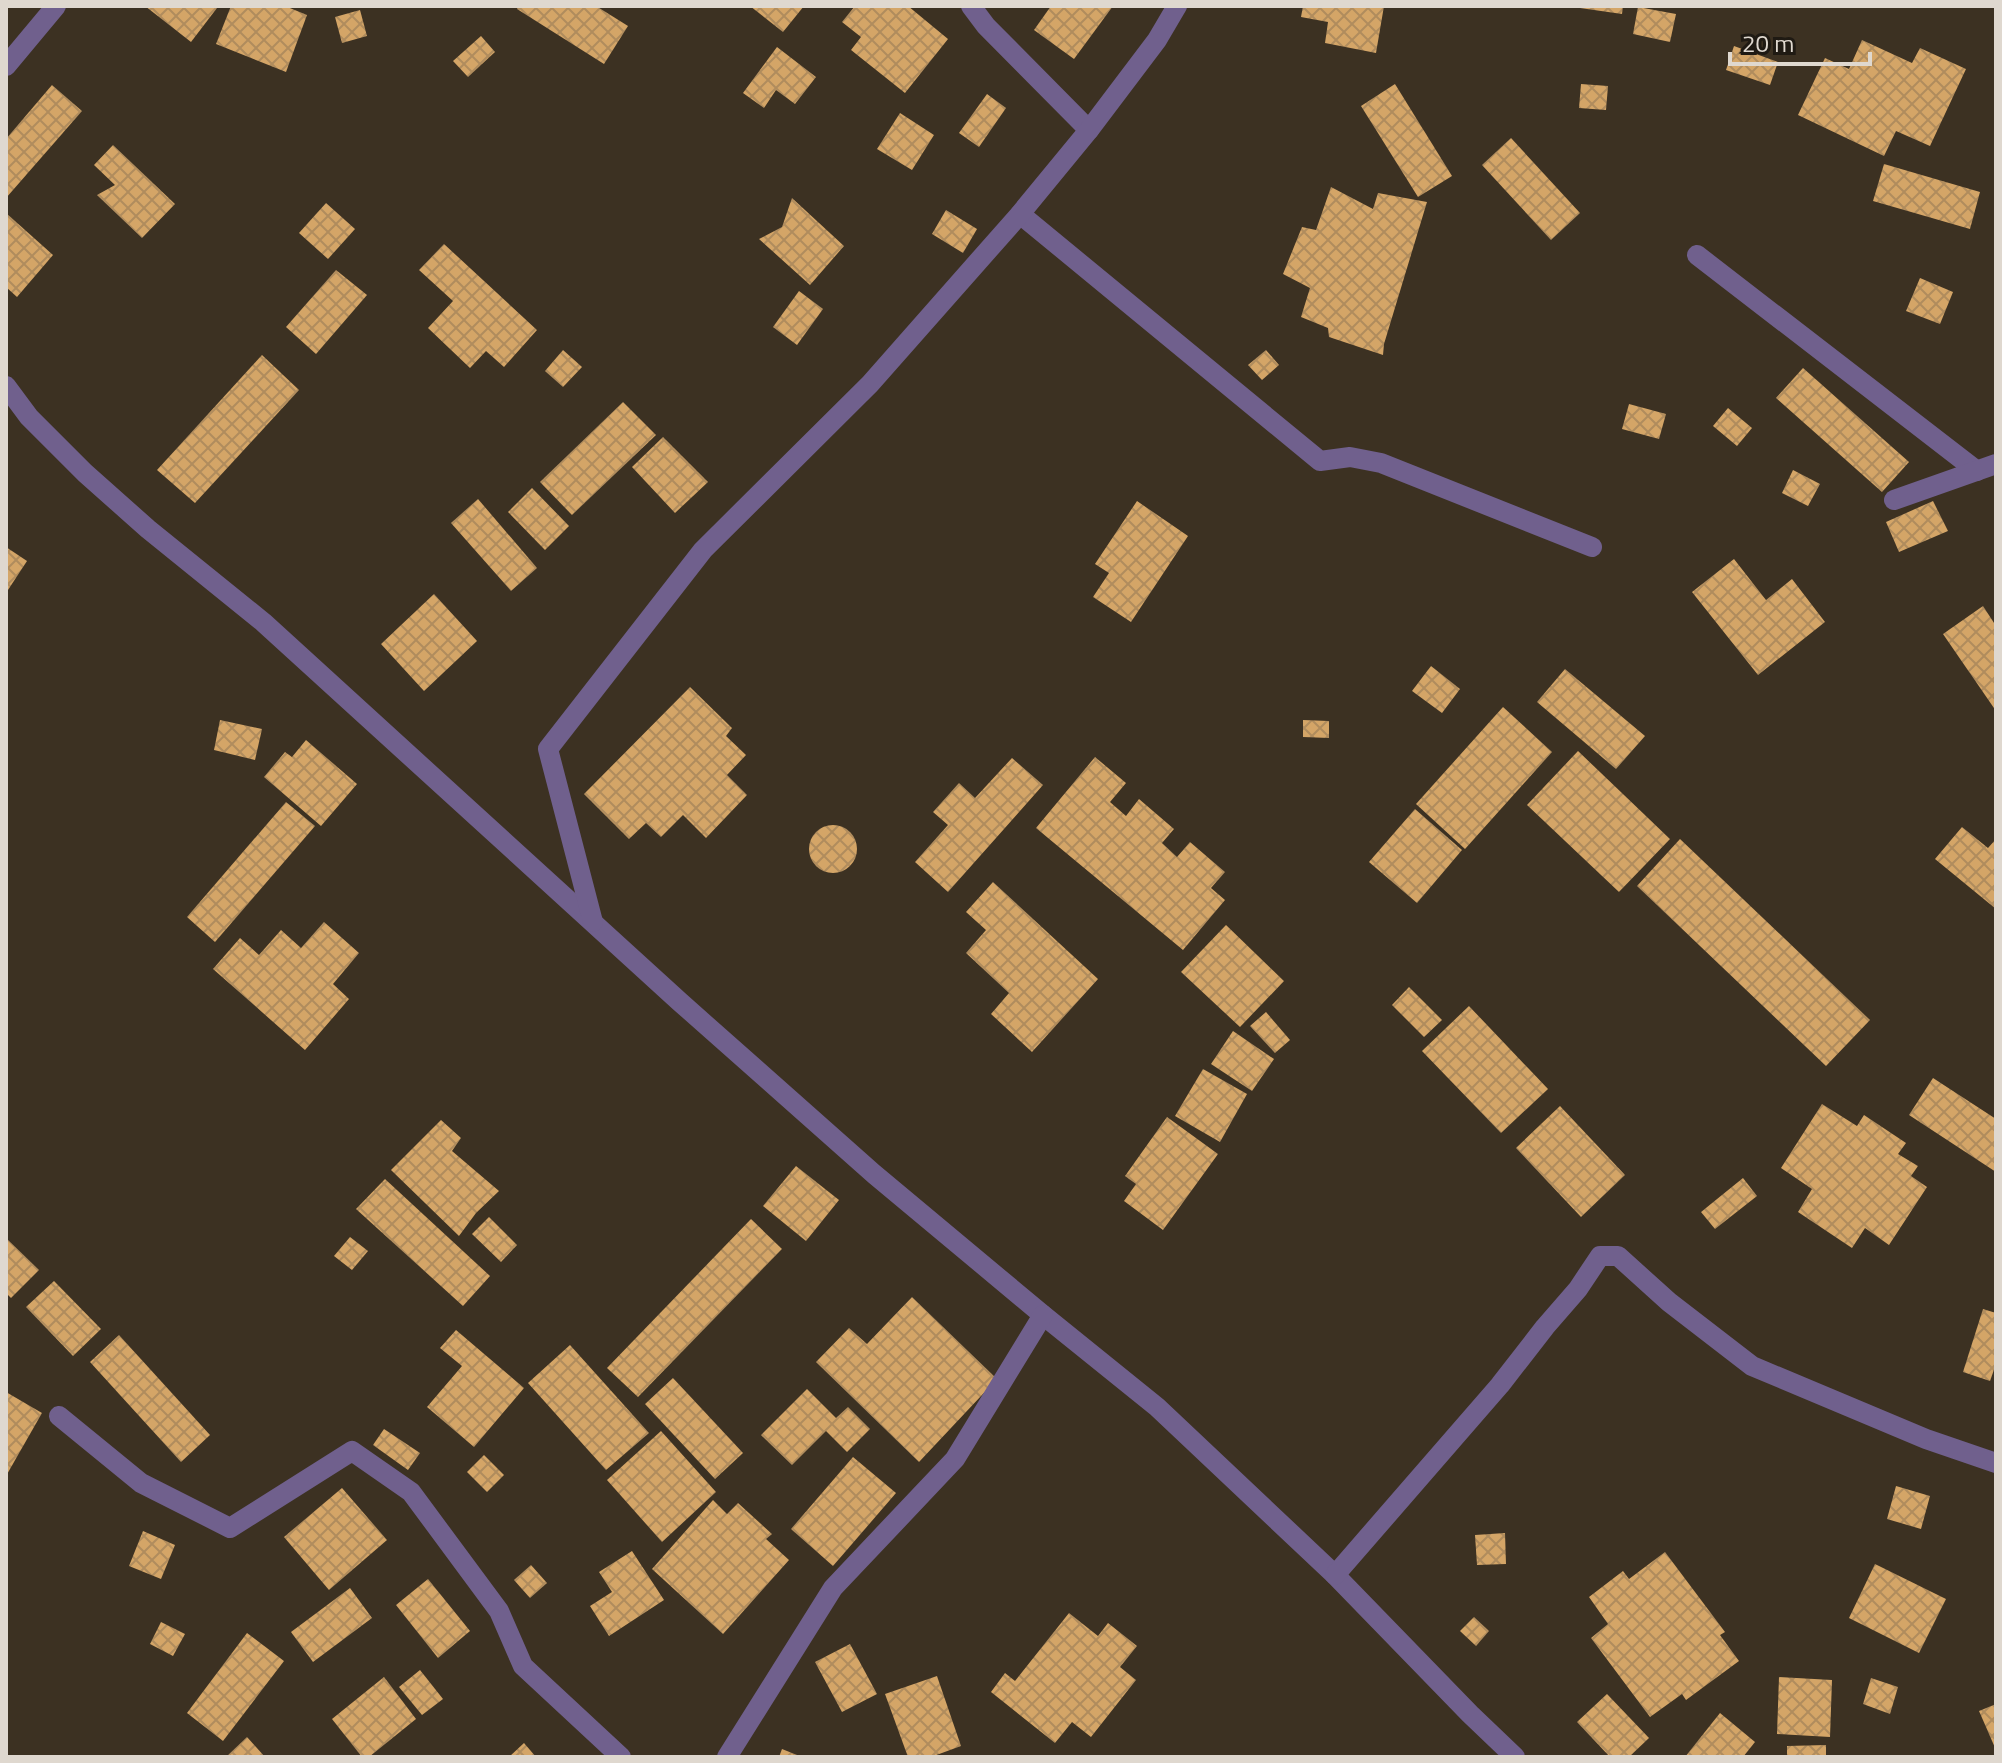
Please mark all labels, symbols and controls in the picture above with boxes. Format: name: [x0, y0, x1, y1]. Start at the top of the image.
scale bar: [1730, 16, 1870, 66]
text: 20 m: [1742, 25, 1794, 61]

